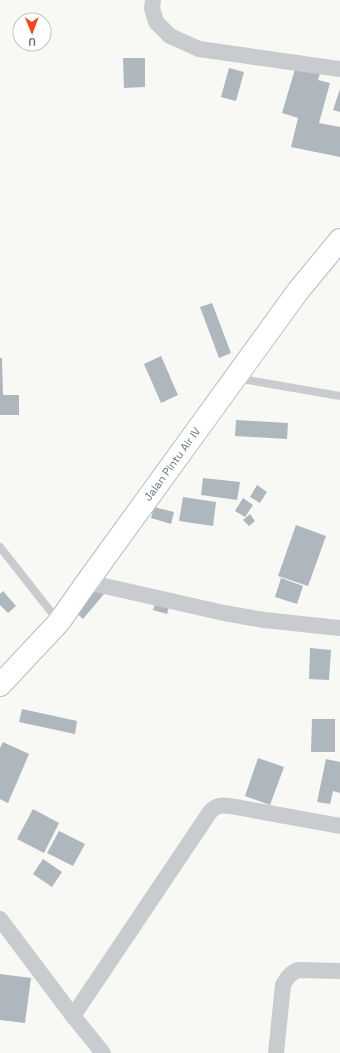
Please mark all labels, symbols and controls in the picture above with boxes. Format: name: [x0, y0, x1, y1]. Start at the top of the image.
north arrow: [12, 12, 52, 52]
text: U: [28, 35, 36, 49]
street label: Jalan Pintu Air IV: [141, 424, 204, 504]

